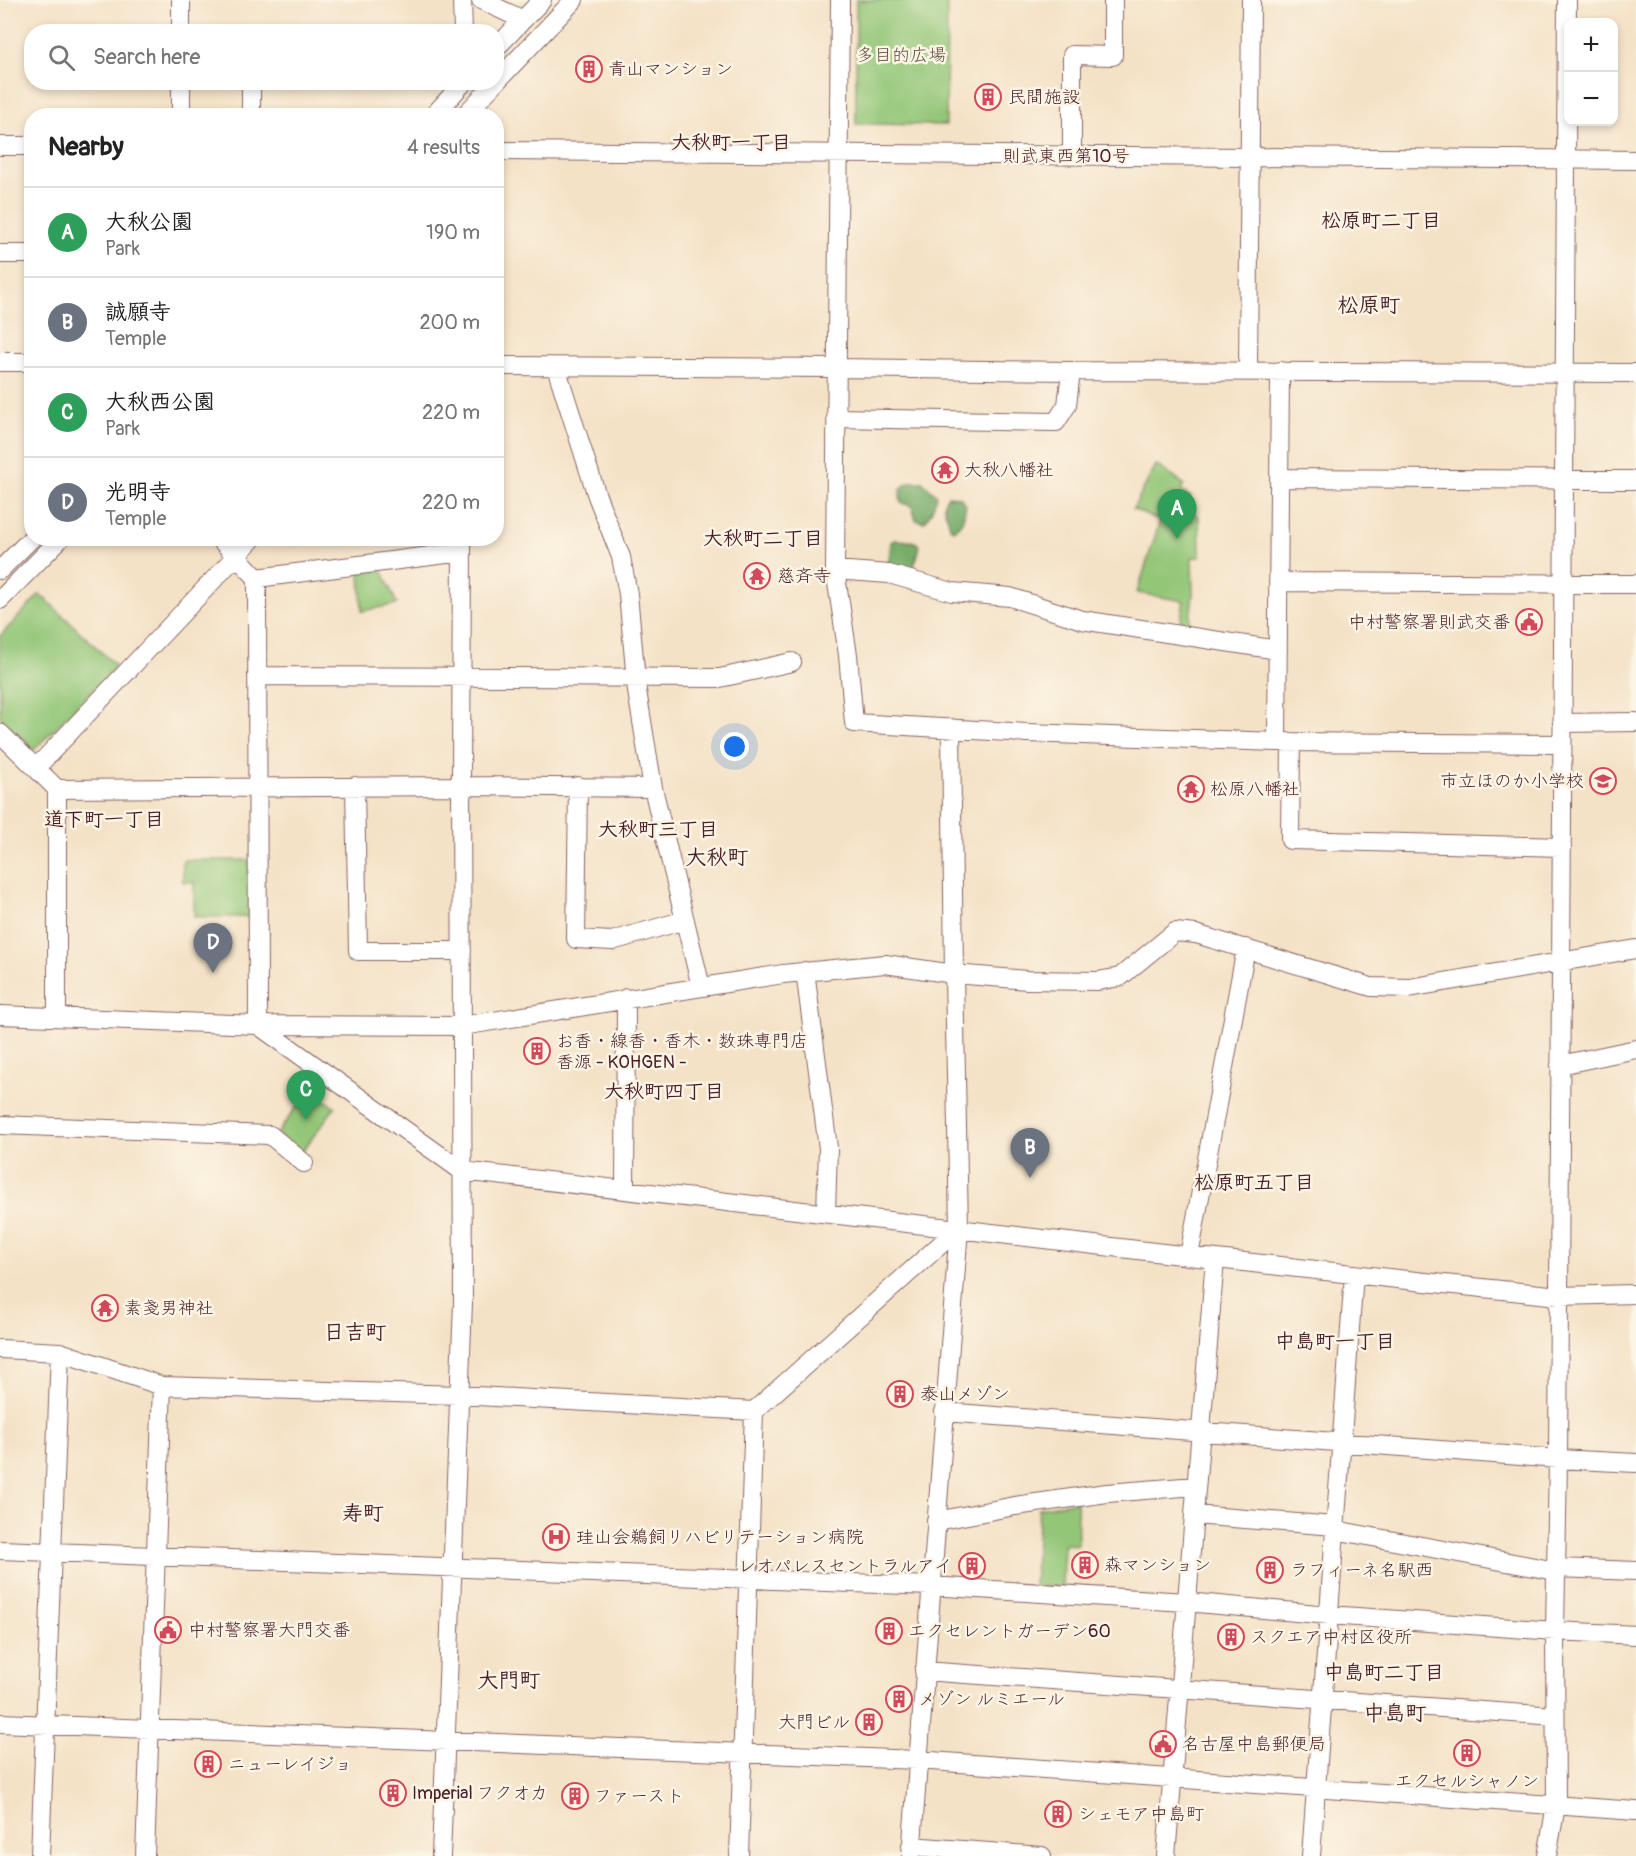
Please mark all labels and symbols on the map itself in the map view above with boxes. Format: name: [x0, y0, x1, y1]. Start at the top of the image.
park label: 多目的広場: [856, 44, 946, 67]
building icon: 青山マンション: [574, 54, 604, 84]
place label: 青山マンション: [608, 58, 733, 81]
building icon: 民間施設: [973, 82, 1003, 112]
place label: 民間施設: [1008, 86, 1080, 109]
district label: 大秋町一丁目: [671, 130, 791, 155]
street label: 則武東西第10号: [1002, 145, 1130, 168]
district label: 松原町二丁目: [1321, 208, 1441, 233]
district label: 松原町: [1338, 292, 1401, 319]
temple icon: 大秋八幡社: [930, 455, 960, 485]
place label: 大秋八幡社: [964, 459, 1054, 482]
pin: A: [1158, 490, 1196, 539]
district label: 大秋町二丁目: [703, 526, 823, 551]
temple icon: 慈斉寺: [742, 561, 772, 591]
place label: 慈斉寺: [777, 565, 831, 588]
public building icon: 中村警察署則武交番: [1514, 607, 1544, 637]
place label: 中村警察署則武交番: [1348, 611, 1510, 634]
your location: [720, 732, 749, 761]
school or university icon: 市立ほのか小学校: [1588, 766, 1618, 796]
place label: 市立ほのか小学校: [1440, 770, 1584, 793]
temple icon: 松原八幡社: [1176, 774, 1206, 804]
place label: 松原八幡社: [1210, 778, 1300, 801]
district label: 道下町一丁目: [44, 807, 164, 832]
district label: 大秋町三丁目: [598, 817, 718, 842]
district label: 大秋町: [686, 844, 749, 871]
pin: D: [194, 924, 232, 973]
place label: お香・線香・香木・数珠専門店 香源 - KOHGEN -: [556, 1030, 808, 1074]
building icon: お香・線香・香木・数珠専門店 香源 - KOHGEN -: [522, 1036, 552, 1066]
pin: C: [286, 1070, 326, 1120]
district label: 大秋町四丁目: [604, 1079, 724, 1104]
pin: B: [1010, 1128, 1050, 1178]
district label: 松原町五丁目: [1194, 1170, 1314, 1195]
temple icon: 素戔男神社: [90, 1293, 120, 1323]
place label: 素戔男神社: [124, 1297, 214, 1320]
district label: 日吉町: [324, 1319, 387, 1346]
district label: 中島町一丁目: [1275, 1329, 1395, 1354]
building icon: 泰山メゾン: [885, 1379, 915, 1409]
place label: 泰山メゾン: [920, 1383, 1010, 1406]
district label: 寿町: [342, 1500, 384, 1527]
hospital icon: 珪山会鵜飼リハビリテーション病院: [541, 1522, 571, 1552]
place label: 珪山会鵜飼リハビリテーション病院: [576, 1526, 864, 1549]
building icon: 森マンション: [1070, 1550, 1100, 1580]
building icon: レオパレスセントラルアイ: [957, 1551, 987, 1581]
place label: 森マンション: [1104, 1554, 1211, 1577]
place label: レオパレスセントラルアイ: [738, 1555, 952, 1578]
building icon: ラフィーネ名駅西: [1255, 1555, 1285, 1585]
place label: ラフィーネ名駅西: [1290, 1559, 1433, 1582]
public building icon: 中村警察署大門交番: [153, 1615, 183, 1645]
building icon: エクセレントガーデン60: [874, 1616, 904, 1646]
place label: 中村警察署大門交番: [188, 1619, 350, 1642]
place label: エクセレントガーデン60: [908, 1620, 1111, 1643]
building icon: スクエア中村区役所: [1216, 1622, 1246, 1652]
place label: スクエア中村区役所: [1250, 1626, 1412, 1649]
district label: 中島町二丁目: [1324, 1660, 1444, 1685]
district label: 大門町: [478, 1667, 541, 1694]
building icon: メゾン ルミエール: [884, 1684, 914, 1714]
place label: メゾン ルミエール: [918, 1688, 1065, 1711]
district label: 中島町: [1364, 1700, 1427, 1727]
building icon: 大門ビル: [854, 1707, 884, 1737]
place label: 大門ビル: [778, 1711, 850, 1734]
public building icon: 名古屋中島郵便局: [1148, 1729, 1178, 1759]
place label: 名古屋中島郵便局: [1182, 1733, 1326, 1756]
building icon: エクセルシャノン: [1452, 1738, 1482, 1768]
building icon: ニューレイジョ: [193, 1749, 223, 1779]
place label: ニューレイジョ: [228, 1753, 352, 1776]
place label: エクセルシャノン: [1395, 1770, 1539, 1793]
building icon: Imperial フクオカ: [378, 1778, 408, 1808]
building icon: ファースト: [560, 1781, 590, 1811]
place label: Imperial フクオカ: [412, 1782, 548, 1805]
place label: ファースト: [594, 1785, 684, 1808]
building icon: シェモア中島町: [1043, 1799, 1073, 1829]
place label: シェモア中島町: [1078, 1803, 1204, 1826]

